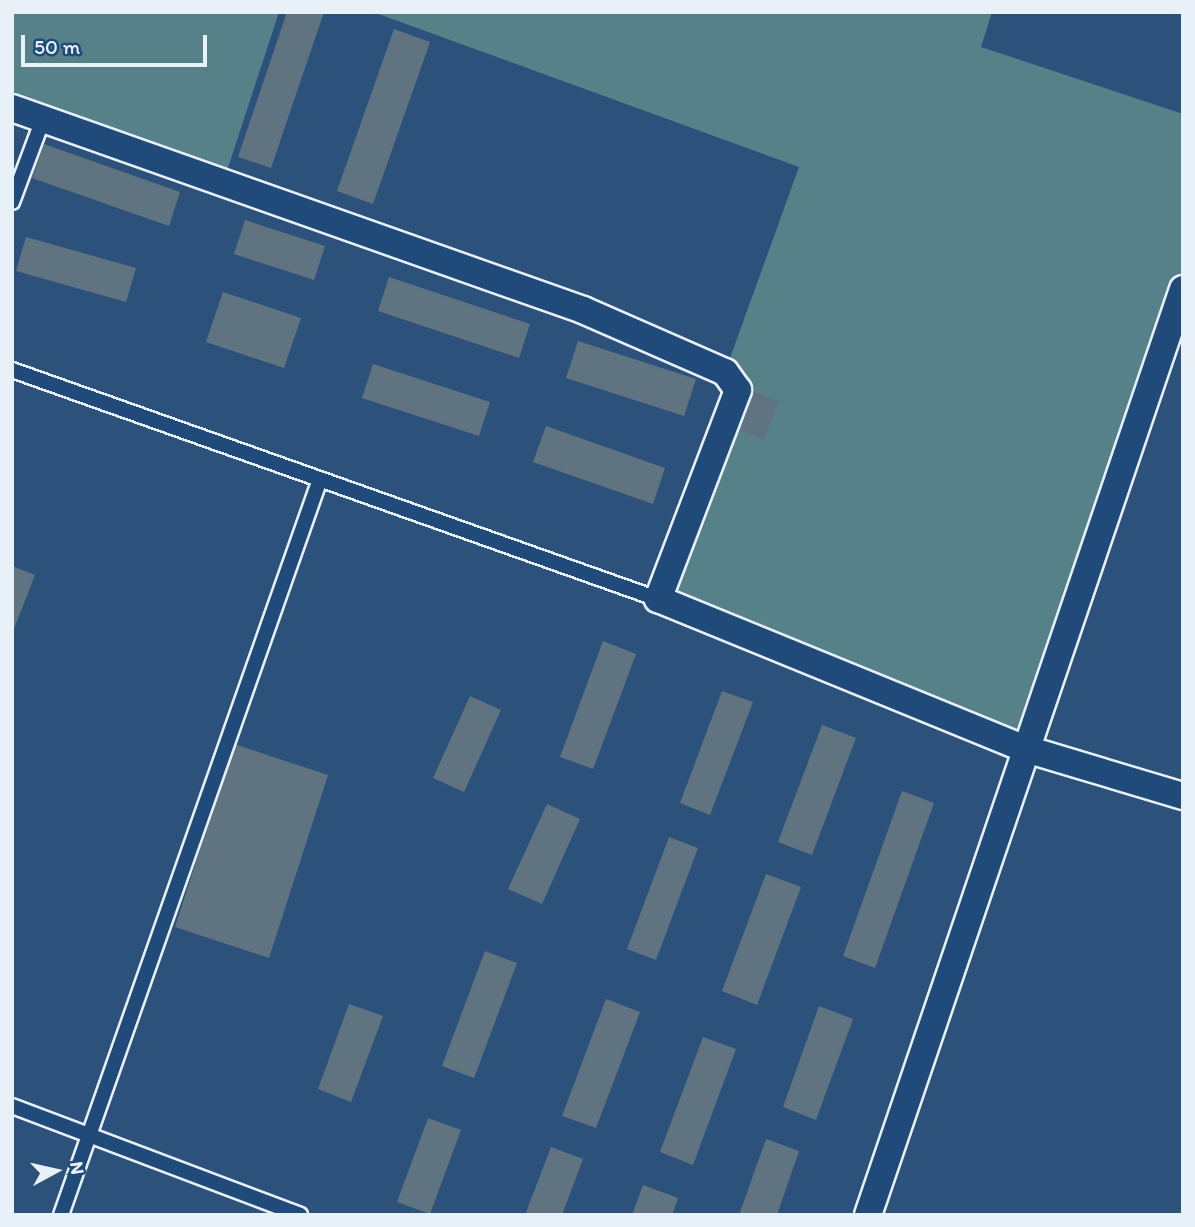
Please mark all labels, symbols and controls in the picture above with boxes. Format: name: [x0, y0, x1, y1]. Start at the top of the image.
scale bar: [24, 21, 210, 65]
text: 50 m: [34, 34, 80, 59]
north arrow: [21, 1136, 91, 1206]
text: N: [65, 1160, 90, 1176]

